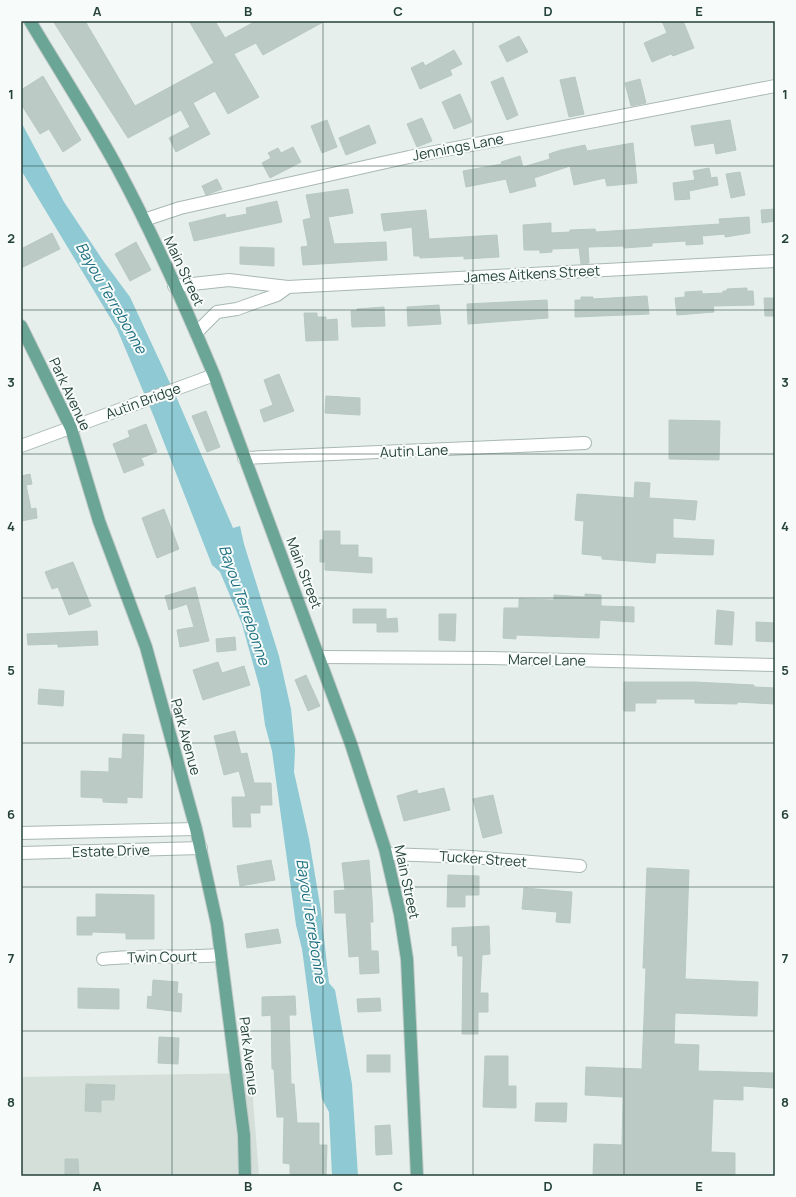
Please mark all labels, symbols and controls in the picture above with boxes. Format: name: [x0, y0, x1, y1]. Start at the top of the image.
text: A: [93, 2, 102, 20]
text: B: [244, 2, 252, 20]
text: C: [393, 2, 403, 20]
text: D: [543, 2, 553, 20]
text: E: [695, 2, 703, 20]
text: 1: [8, 85, 14, 103]
text: 1: [782, 85, 788, 103]
street label: Jennings Lane: [411, 128, 505, 165]
text: 2: [7, 229, 15, 247]
text: 2: [781, 229, 789, 247]
street label: Main Street: [160, 233, 209, 309]
water label: Bayou Terrebonne: [71, 238, 153, 358]
street label: James Aitkens Street: [463, 260, 601, 287]
street label: Park Avenue: [45, 354, 96, 433]
text: 3: [7, 373, 15, 391]
text: 3: [781, 373, 789, 391]
street label: Autin Bridge: [103, 378, 183, 423]
street label: Autin Lane: [379, 440, 449, 461]
text: 4: [7, 517, 15, 535]
text: 4: [781, 517, 789, 535]
street label: Main Street: [282, 534, 327, 612]
water label: Bayou Terrebonne: [214, 542, 275, 669]
street label: Marcel Lane: [508, 649, 586, 670]
text: 5: [7, 661, 15, 679]
text: 5: [781, 661, 789, 679]
street label: Park Avenue: [167, 696, 206, 777]
text: 6: [7, 805, 15, 823]
text: 6: [781, 805, 789, 823]
street label: Estate Drive: [72, 840, 150, 861]
street label: Main Street: [390, 843, 425, 921]
street label: Tucker Street: [439, 846, 528, 871]
water label: Bayou Terrebonne: [291, 857, 332, 986]
street label: Twin Court: [127, 946, 197, 967]
text: 7: [8, 949, 15, 967]
text: 7: [782, 949, 789, 967]
street label: Park Avenue: [235, 1016, 264, 1096]
text: 8: [7, 1093, 15, 1111]
text: 8: [781, 1093, 789, 1111]
text: A: [93, 1177, 102, 1195]
text: B: [244, 1177, 252, 1195]
text: C: [393, 1177, 403, 1195]
text: D: [543, 1177, 553, 1195]
text: E: [695, 1177, 703, 1195]

